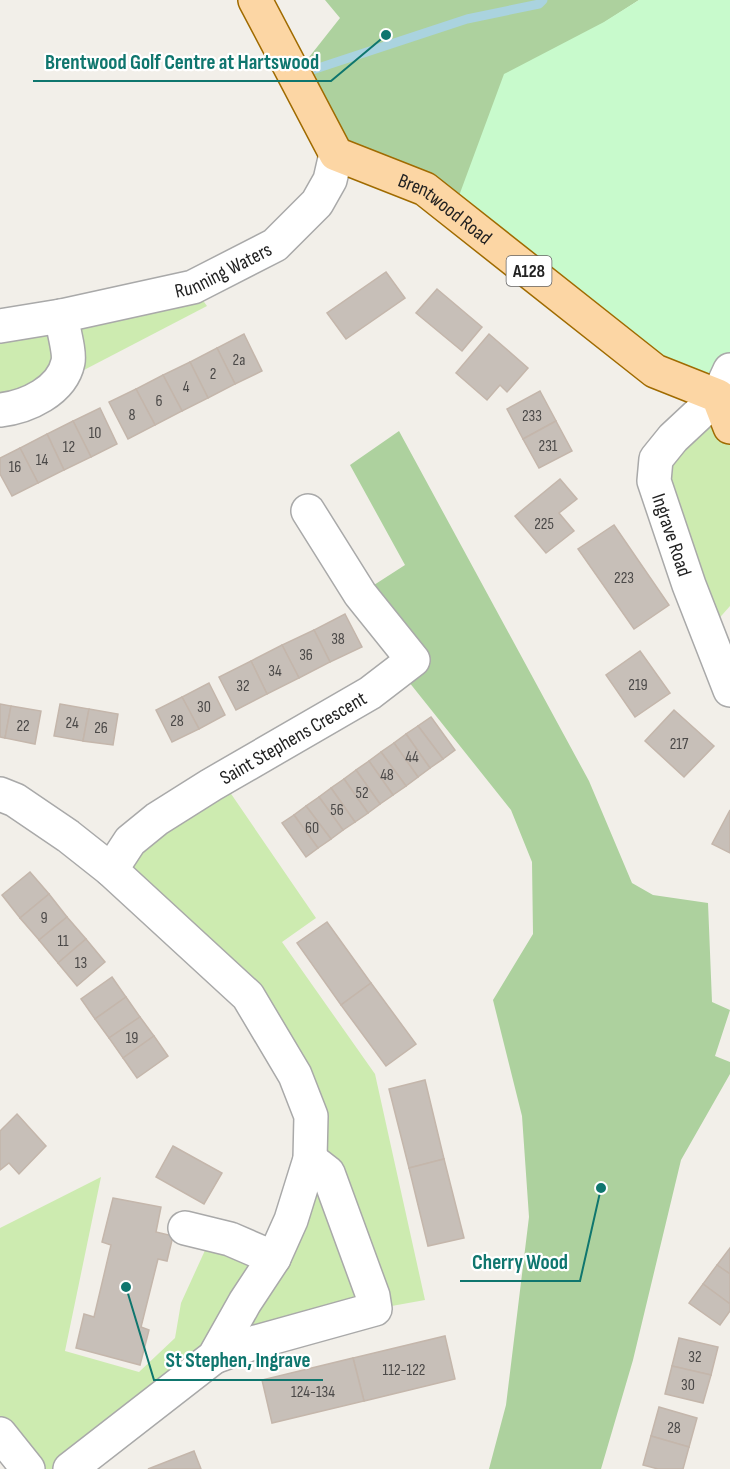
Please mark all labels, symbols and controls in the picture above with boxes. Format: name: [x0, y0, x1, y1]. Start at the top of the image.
callout: Brentwood Golf Centre at Hartswood: [33, 42, 331, 81]
text: Brentwood Golf Centre at Hartswood: [45, 50, 319, 75]
street label: Brentwood Road: [395, 169, 496, 250]
street label: Running Waters: [173, 238, 276, 304]
road number: A128: [506, 256, 552, 286]
house number: 2a: [233, 351, 245, 370]
house number: 2: [210, 365, 216, 384]
house number: 4: [183, 378, 190, 397]
house number: 6: [155, 392, 163, 411]
house number: 8: [128, 406, 136, 425]
house number: 233: [522, 407, 542, 426]
house number: 10: [89, 424, 101, 443]
house number: 231: [539, 437, 558, 456]
house number: 12: [63, 438, 75, 457]
house number: 14: [36, 451, 48, 470]
house number: 16: [9, 458, 21, 477]
street label: Ingrave Road: [646, 491, 696, 580]
house number: 225: [534, 515, 554, 534]
house number: 223: [614, 569, 634, 588]
house number: 38: [331, 630, 345, 649]
house number: 36: [299, 646, 313, 665]
house number: 34: [268, 662, 282, 681]
house number: 219: [628, 676, 648, 695]
house number: 32: [236, 677, 250, 696]
street label: Saint Stephens Crescent: [216, 687, 371, 790]
house number: 30: [197, 698, 211, 717]
house number: 28: [170, 712, 184, 731]
house number: 24: [65, 714, 79, 733]
house number: 22: [16, 717, 30, 736]
house number: 26: [94, 719, 108, 738]
house number: 217: [670, 735, 689, 754]
house number: 44: [405, 748, 419, 767]
house number: 48: [380, 766, 394, 785]
house number: 52: [355, 784, 369, 803]
house number: 56: [330, 801, 344, 820]
house number: 60: [305, 819, 319, 838]
house number: 9: [40, 909, 48, 928]
house number: 11: [57, 932, 69, 951]
house number: 13: [75, 954, 87, 973]
house number: 19: [126, 1029, 138, 1048]
callout: Cherry Wood: [460, 1242, 580, 1281]
text: Cherry Wood: [472, 1250, 568, 1275]
callout: St Stephen, Ingrave: [154, 1341, 323, 1380]
text: St Stephen, Ingrave: [165, 1348, 311, 1373]
house number: 32: [688, 1348, 702, 1367]
house number: 112-122: [383, 1361, 425, 1380]
house number: 30: [681, 1376, 695, 1395]
house number: 124-134: [291, 1383, 335, 1402]
house number: 28: [667, 1419, 681, 1438]

